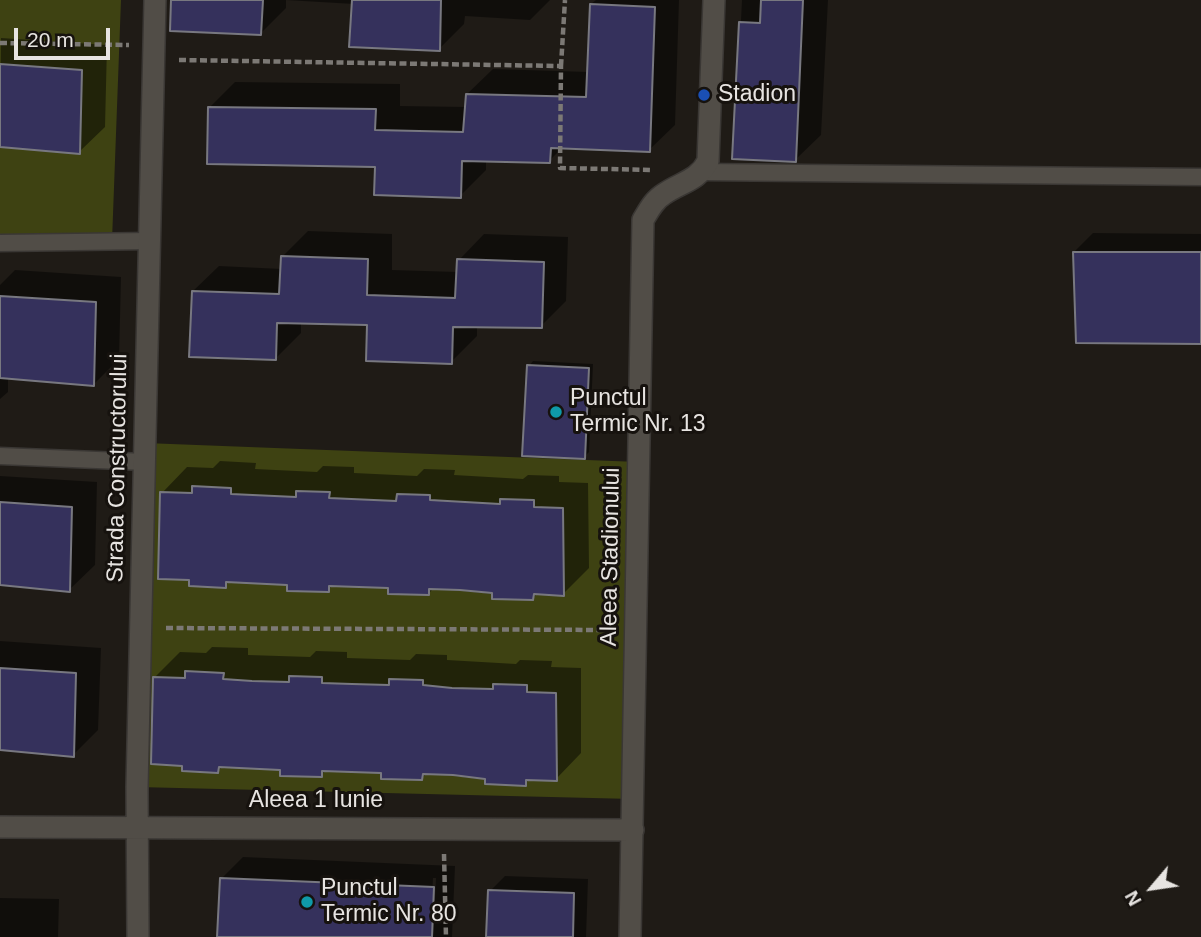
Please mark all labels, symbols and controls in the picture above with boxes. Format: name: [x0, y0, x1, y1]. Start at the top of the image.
scale bar: [18, 14, 114, 58]
text: 20 m: [27, 28, 74, 51]
place label: Stadion: [718, 81, 796, 109]
marker: Stadion: [696, 87, 712, 103]
street label: Strada Constructorului: [102, 353, 134, 583]
place label: Punctul Termic Nr. 13: [570, 385, 705, 439]
marker: Punctul Termic Nr. 13: [548, 404, 564, 420]
street label: Aleea Stadionului: [596, 467, 626, 647]
street label: Aleea 1 Iunie: [249, 787, 383, 815]
north arrow: [1117, 853, 1187, 923]
place label: Punctul Termic Nr. 80: [321, 875, 456, 929]
text: N: [1121, 887, 1146, 910]
marker: Punctul Termic Nr. 80: [299, 894, 315, 910]

